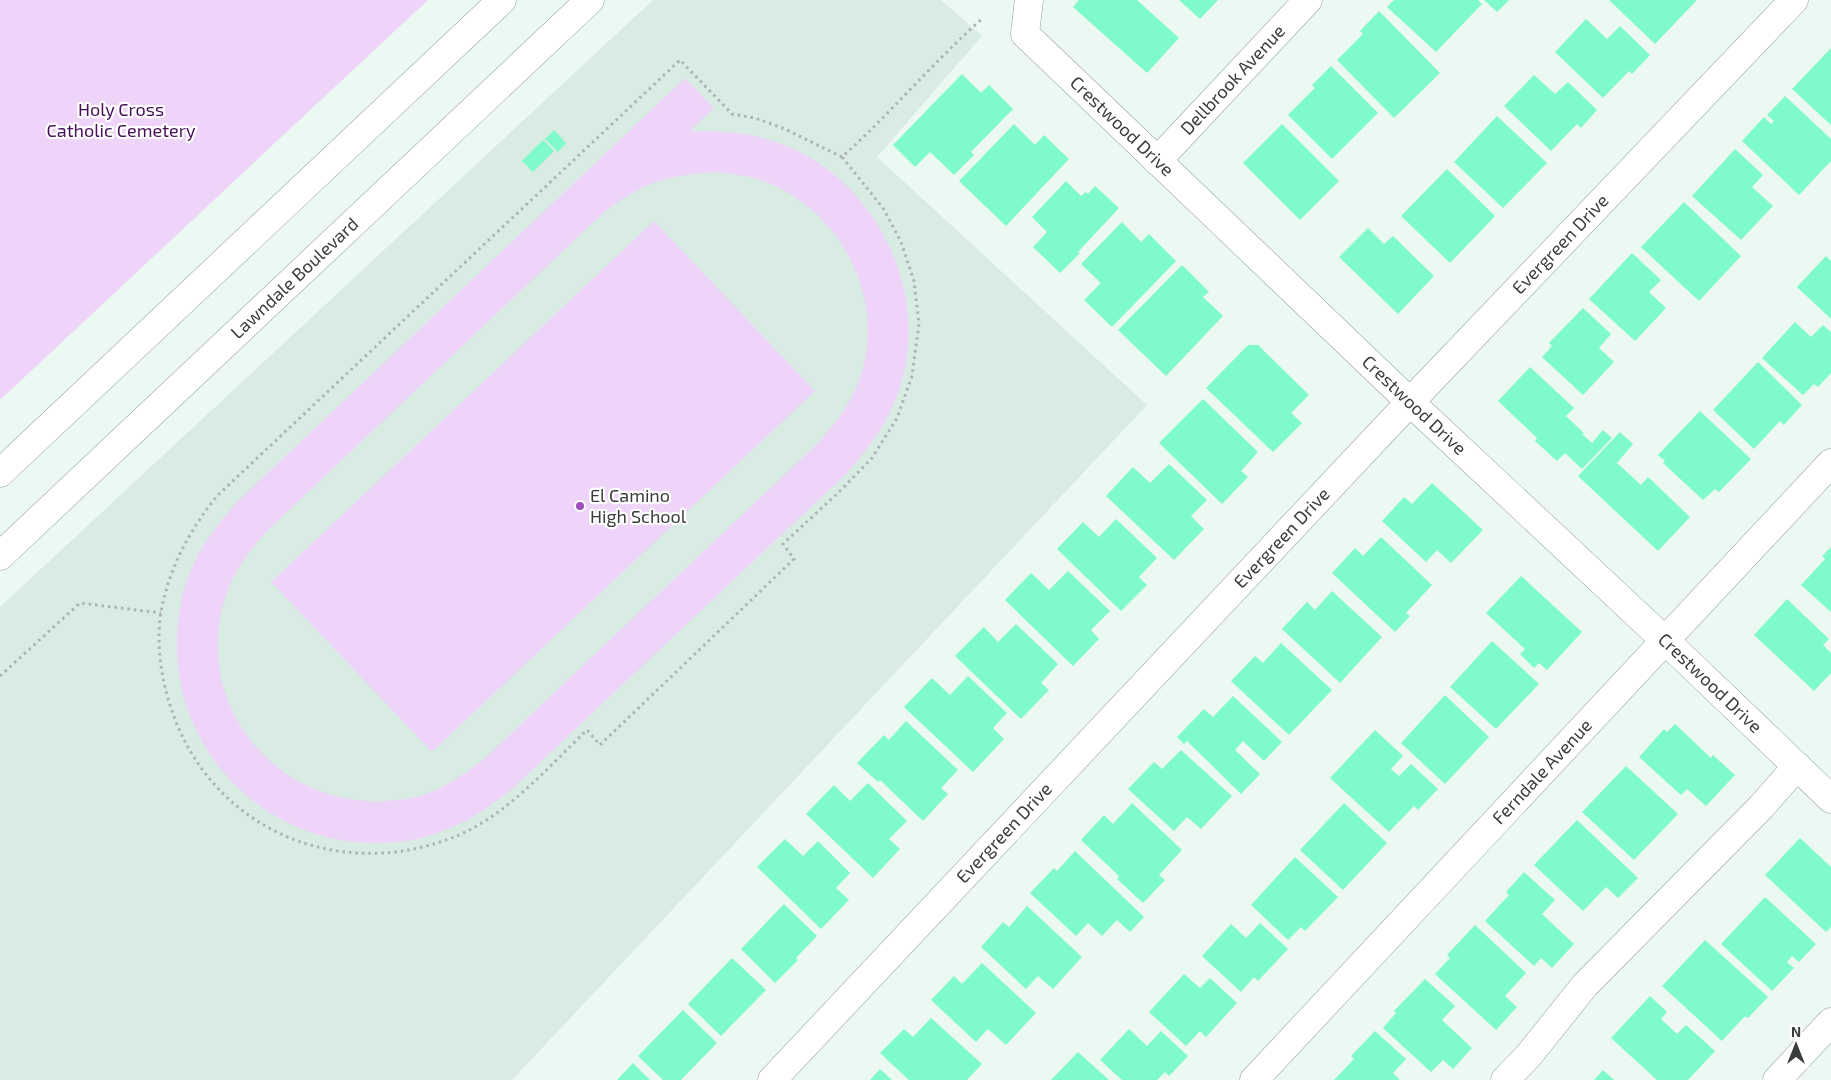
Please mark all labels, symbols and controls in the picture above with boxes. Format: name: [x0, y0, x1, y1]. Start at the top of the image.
street label: Dellbrook Avenue: [1175, 20, 1289, 139]
street label: Crestwood Drive: [1066, 71, 1179, 180]
park label: Holy Cross Catholic Cemetery: [47, 98, 196, 141]
street label: Evergreen Drive: [1507, 189, 1613, 298]
street label: Lawndale Boulevard: [226, 212, 362, 343]
street label: Crestwood Drive: [1358, 350, 1471, 459]
street label: Evergreen Drive: [1229, 483, 1334, 592]
place label: El Camino High School: [590, 484, 687, 527]
marker: El Camino High School: [574, 500, 586, 512]
street label: Crestwood Drive: [1654, 628, 1767, 737]
street label: Ferndale Avenue: [1487, 714, 1596, 828]
street label: Evergreen Drive: [951, 778, 1056, 887]
north arrow: [1771, 1020, 1821, 1070]
text: N: [1791, 1023, 1801, 1040]

